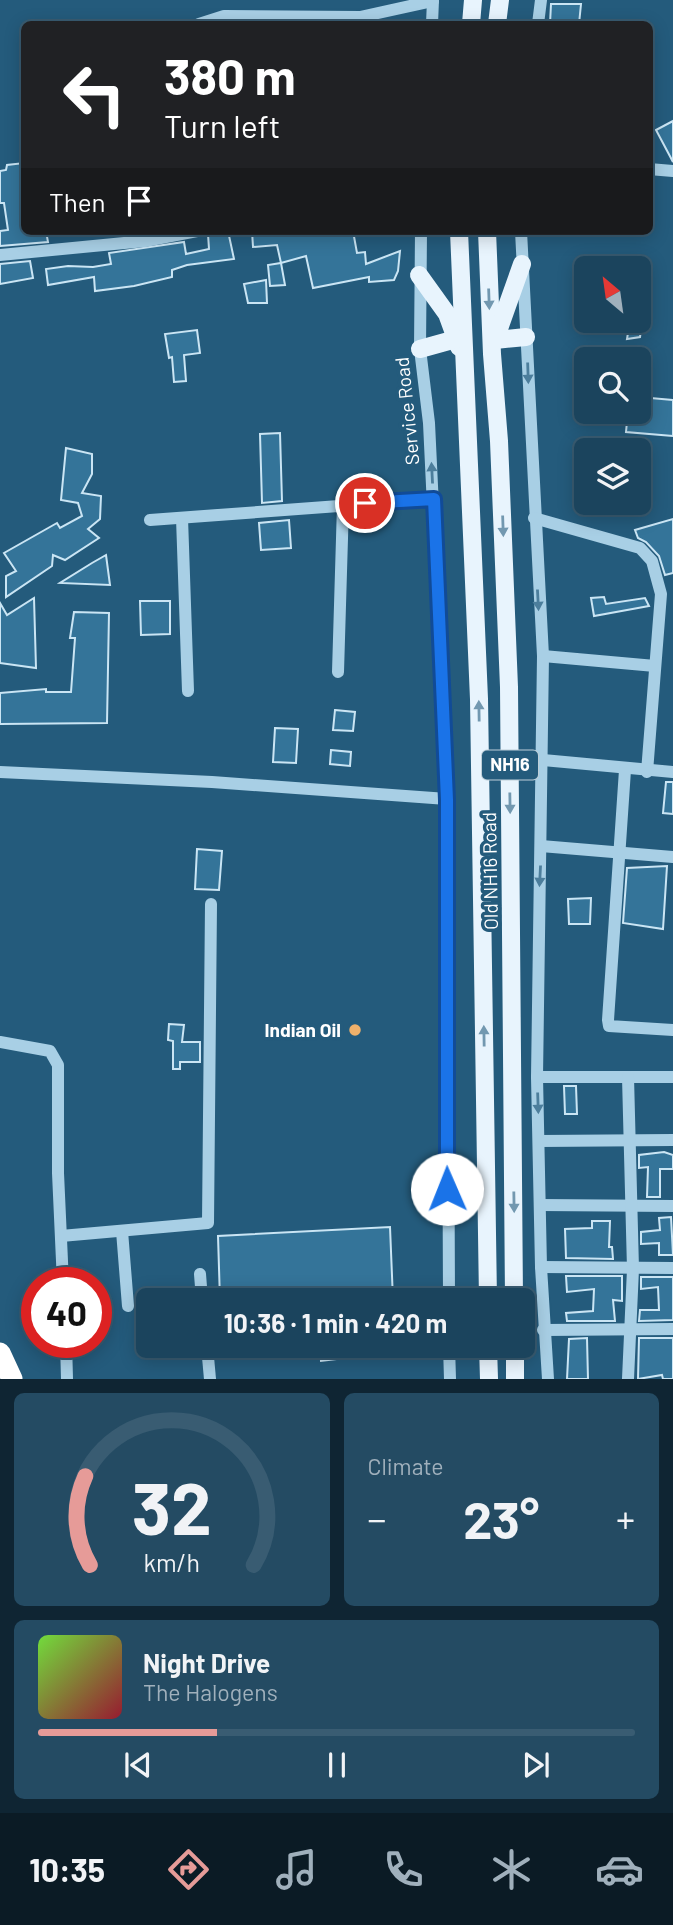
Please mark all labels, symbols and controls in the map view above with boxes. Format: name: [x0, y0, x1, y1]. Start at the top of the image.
text: 380 m: [164, 46, 296, 105]
icon: left: [49, 49, 140, 140]
text: Turn left: [164, 106, 281, 144]
icon: arrive: [120, 182, 158, 220]
text: Then: [49, 186, 106, 217]
north arrow: [574, 256, 651, 332]
map controls: [574, 256, 651, 515]
one-way arrow: [484, 288, 495, 310]
button: search: [574, 347, 651, 424]
street label: Service Road: [389, 356, 424, 466]
one-way arrow: [522, 362, 533, 384]
button: layers: [574, 438, 651, 515]
one-way arrow: [426, 462, 437, 484]
pin: [335, 473, 395, 533]
icon: arrive: [346, 484, 384, 522]
one-way arrow: [497, 515, 508, 537]
one-way arrow: [532, 589, 543, 611]
one-way arrow: [473, 699, 485, 721]
road number: NH16: [482, 750, 538, 780]
one-way arrow: [504, 792, 516, 814]
street label: Old NH16 Road: [477, 812, 502, 930]
one-way arrow: [534, 865, 545, 887]
place label: Indian Oil: [265, 1018, 341, 1041]
marker: Indian Oil: [347, 1022, 363, 1038]
one-way arrow: [478, 1025, 490, 1047]
one-way arrow: [532, 1093, 543, 1115]
position arrow: [410, 1152, 484, 1226]
one-way arrow: [508, 1191, 520, 1213]
speed limit sign: 40: [21, 1267, 112, 1358]
text: 10:36 · 1 min · 420 m: [224, 1307, 447, 1338]
text: Climate: [368, 1452, 444, 1480]
text: 32: [132, 1463, 212, 1551]
text: 23°: [463, 1487, 539, 1549]
text: −: [368, 1495, 387, 1541]
text: +: [616, 1495, 635, 1541]
text: km/h: [143, 1547, 200, 1577]
text: Night Drive: [143, 1647, 270, 1678]
text: The Halogens: [143, 1678, 278, 1706]
icon: previous: [119, 1746, 157, 1784]
icon: pause: [318, 1746, 356, 1784]
icon: next: [517, 1746, 555, 1784]
icon: directions: [164, 1845, 213, 1894]
icon: music: [272, 1845, 321, 1894]
icon: phone: [379, 1845, 428, 1894]
icon: climate: [487, 1845, 536, 1894]
icon: car: [595, 1845, 644, 1894]
text: 10:35: [29, 1850, 105, 1888]

